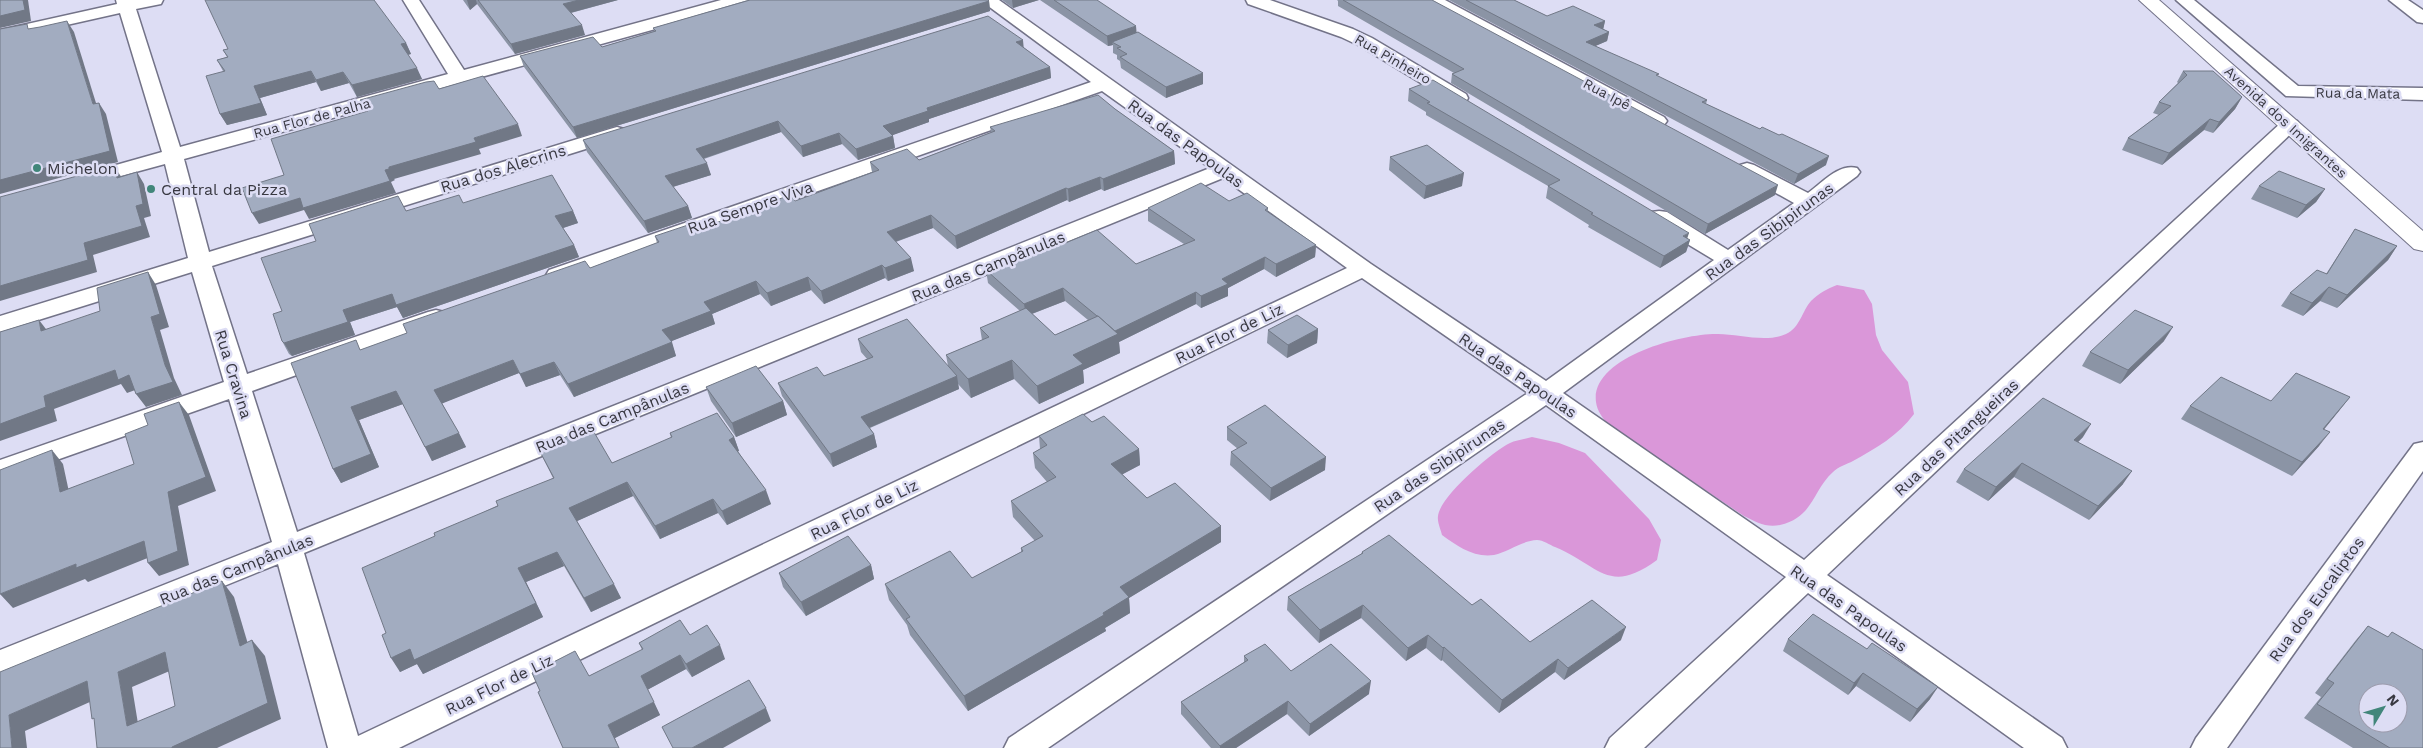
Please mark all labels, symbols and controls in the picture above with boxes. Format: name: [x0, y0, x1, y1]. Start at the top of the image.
street label: Rua Pinheiro: [1352, 31, 1434, 87]
street label: Avenida dos Imigrantes: [2222, 63, 2350, 181]
street label: Rua Ipê: [1581, 75, 1633, 113]
street label: Rua da Mata: [2316, 84, 2401, 102]
street label: Rua Flor de Palha: [252, 95, 372, 141]
street label: Rua das Papoulas: [1124, 95, 1247, 192]
street label: Rua dos Alecrins: [438, 140, 568, 197]
place label: Michelon: [47, 159, 117, 178]
marker: Michelon: [31, 162, 43, 174]
street label: Rua Sempre Viva: [685, 177, 815, 238]
street label: Rua das Sibipirunas: [1701, 178, 1837, 284]
place label: Central da Pizza: [161, 180, 287, 199]
marker: Central da Pizza: [145, 183, 157, 195]
street label: Rua das Campânulas: [909, 227, 1068, 306]
street label: Rua Flor de Liz: [1172, 299, 1286, 368]
street label: Rua Cravina: [211, 327, 256, 421]
street label: Rua das Papoulas: [1455, 329, 1580, 422]
street label: Rua das Pitangueiras: [1890, 375, 2022, 500]
street label: Rua das Campânulas: [533, 378, 692, 457]
street label: Rua das Sibipirunas: [1370, 414, 1509, 516]
street label: Rua Flor de Liz: [807, 475, 921, 544]
street label: Rua das Campânulas: [157, 530, 316, 609]
street label: Rua dos Eucaliptos: [2265, 533, 2368, 665]
street label: Rua das Papoulas: [1787, 561, 1911, 656]
street label: Rua Flor de Liz: [442, 650, 556, 719]
north arrow: [2358, 683, 2408, 733]
text: N: [2384, 691, 2403, 709]

